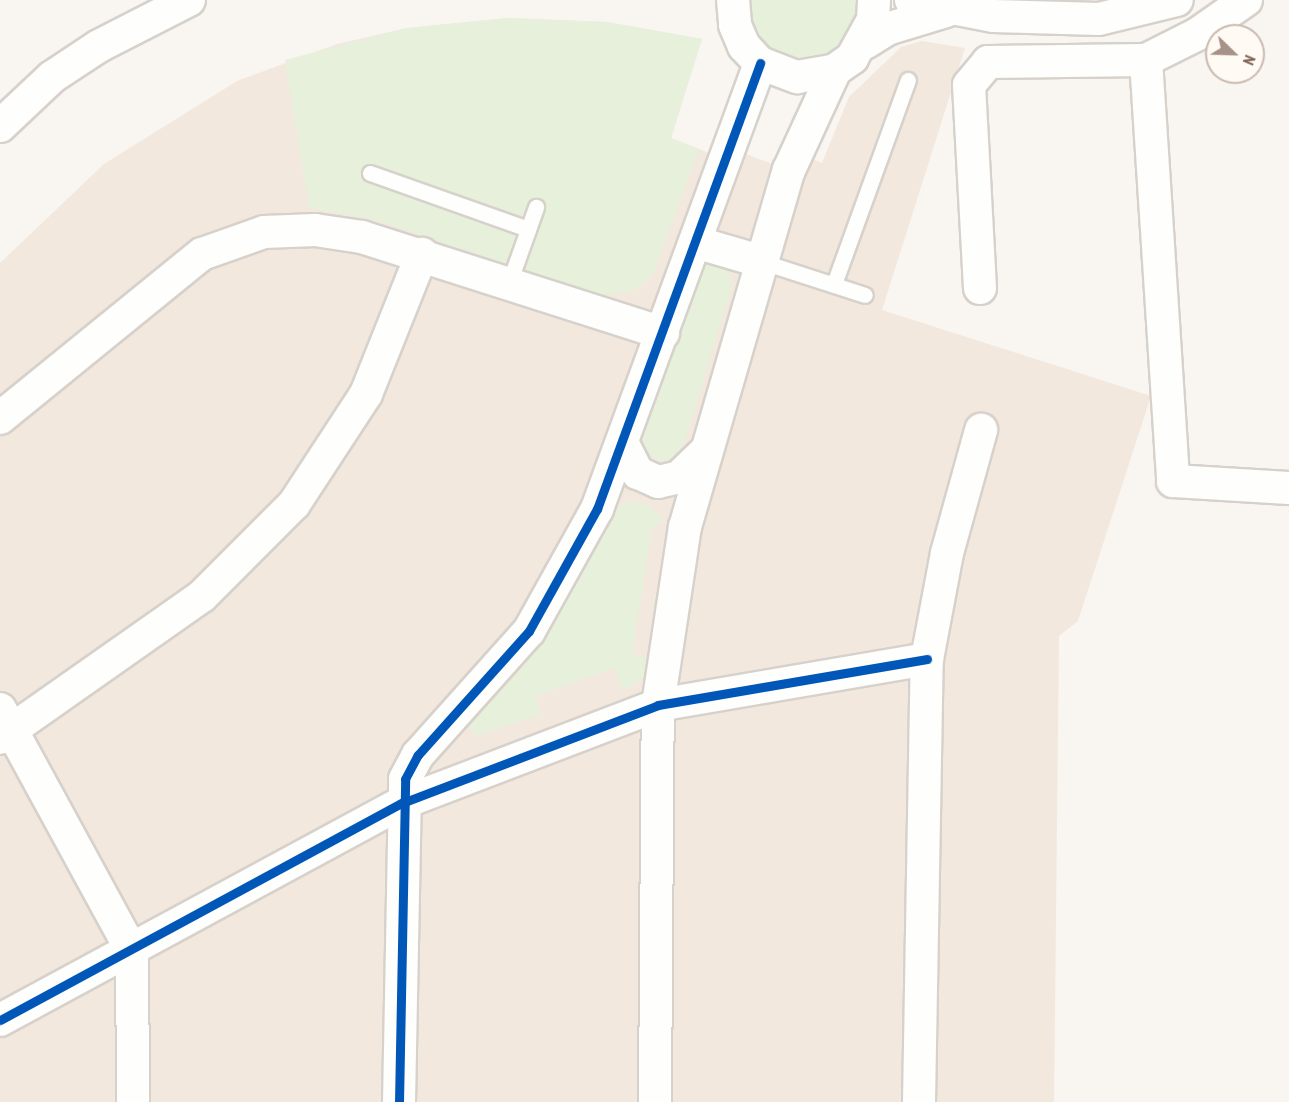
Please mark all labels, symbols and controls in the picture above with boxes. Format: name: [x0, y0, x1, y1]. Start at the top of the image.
north arrow: [1205, 24, 1265, 84]
text: N: [1239, 52, 1261, 68]

